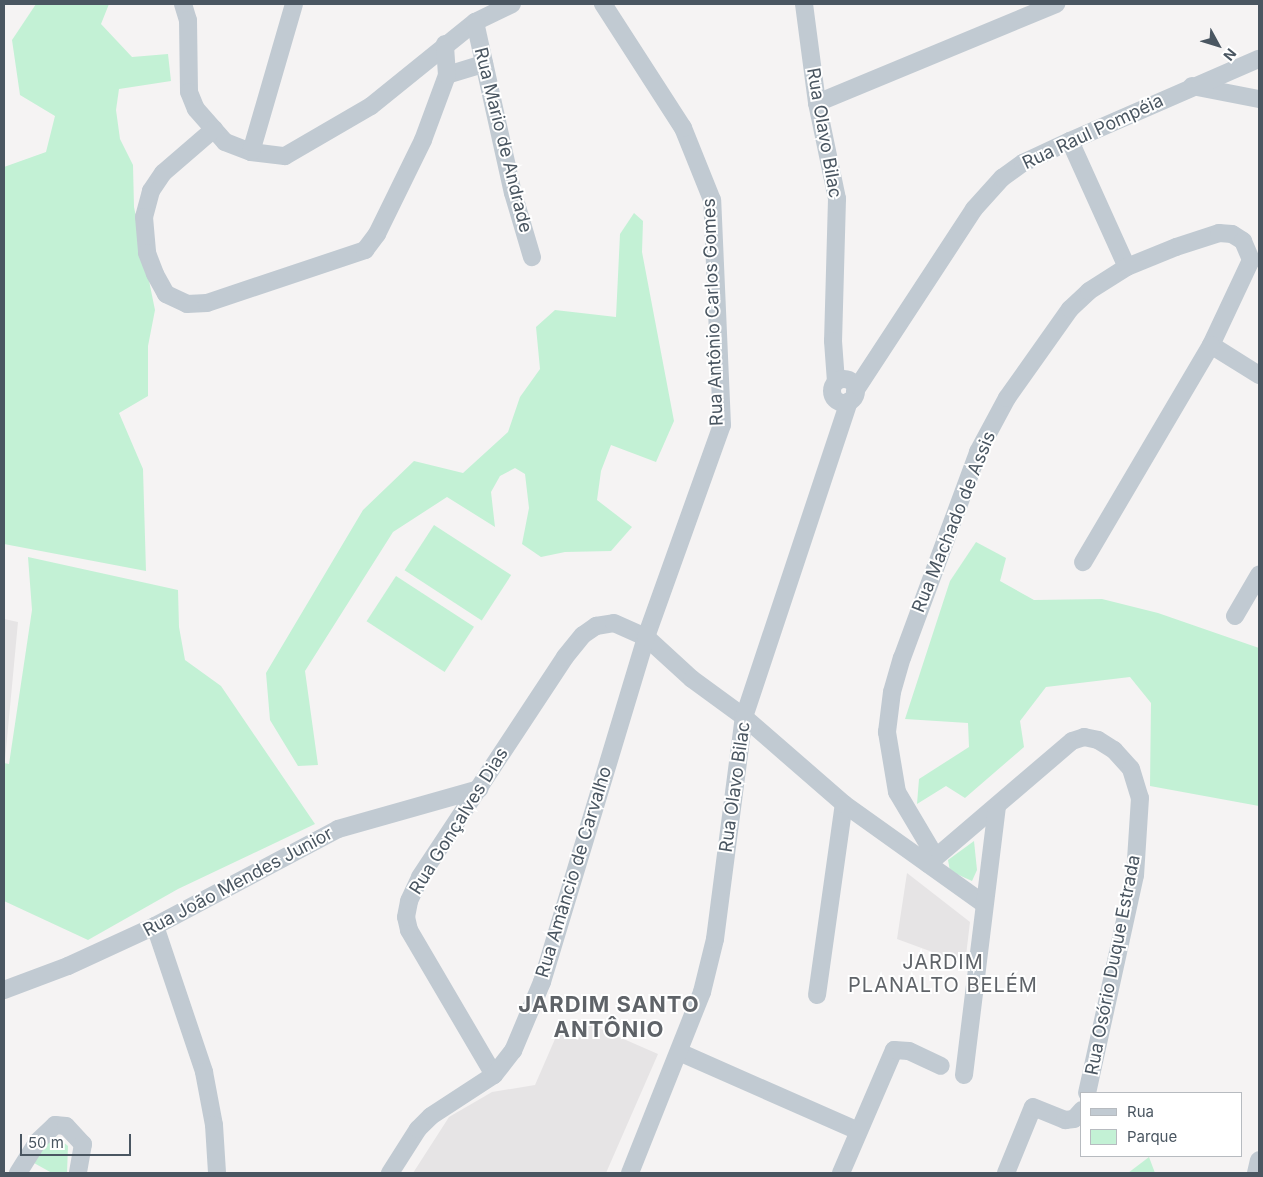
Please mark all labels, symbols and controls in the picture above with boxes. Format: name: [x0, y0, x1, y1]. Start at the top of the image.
north arrow: [1193, 20, 1243, 70]
street label: Rua Mario de Andrade: [470, 45, 536, 235]
text: N: [1220, 45, 1240, 64]
street label: Rua Olavo Bilac: [802, 66, 846, 200]
street label: Rua Raul Pompéia: [1019, 90, 1167, 174]
street label: Rua Antônio Carlos Gomes: [698, 198, 728, 426]
street label: Rua Machado de Assis: [908, 428, 1000, 616]
street label: Rua Olavo Bilac: [715, 720, 755, 854]
street label: Rua Gonçalves Dias: [405, 744, 513, 898]
street label: Rua Amâncio de Carvalho: [532, 764, 616, 980]
street label: Rua João Mendes Junior: [140, 823, 336, 941]
street label: Rua Osório Duque Estrada: [1081, 853, 1145, 1077]
district label: JARDIM PLANALTO BELÉM: [846, 950, 1040, 997]
district label: JARDIM SANTO ANTÔNIO: [517, 991, 701, 1042]
legend: [1080, 1092, 1243, 1157]
text: Rua: [1127, 1102, 1154, 1121]
scale bar: [22, 1124, 134, 1156]
text: Parque: [1127, 1127, 1177, 1146]
text: 50 m: [28, 1133, 64, 1152]

